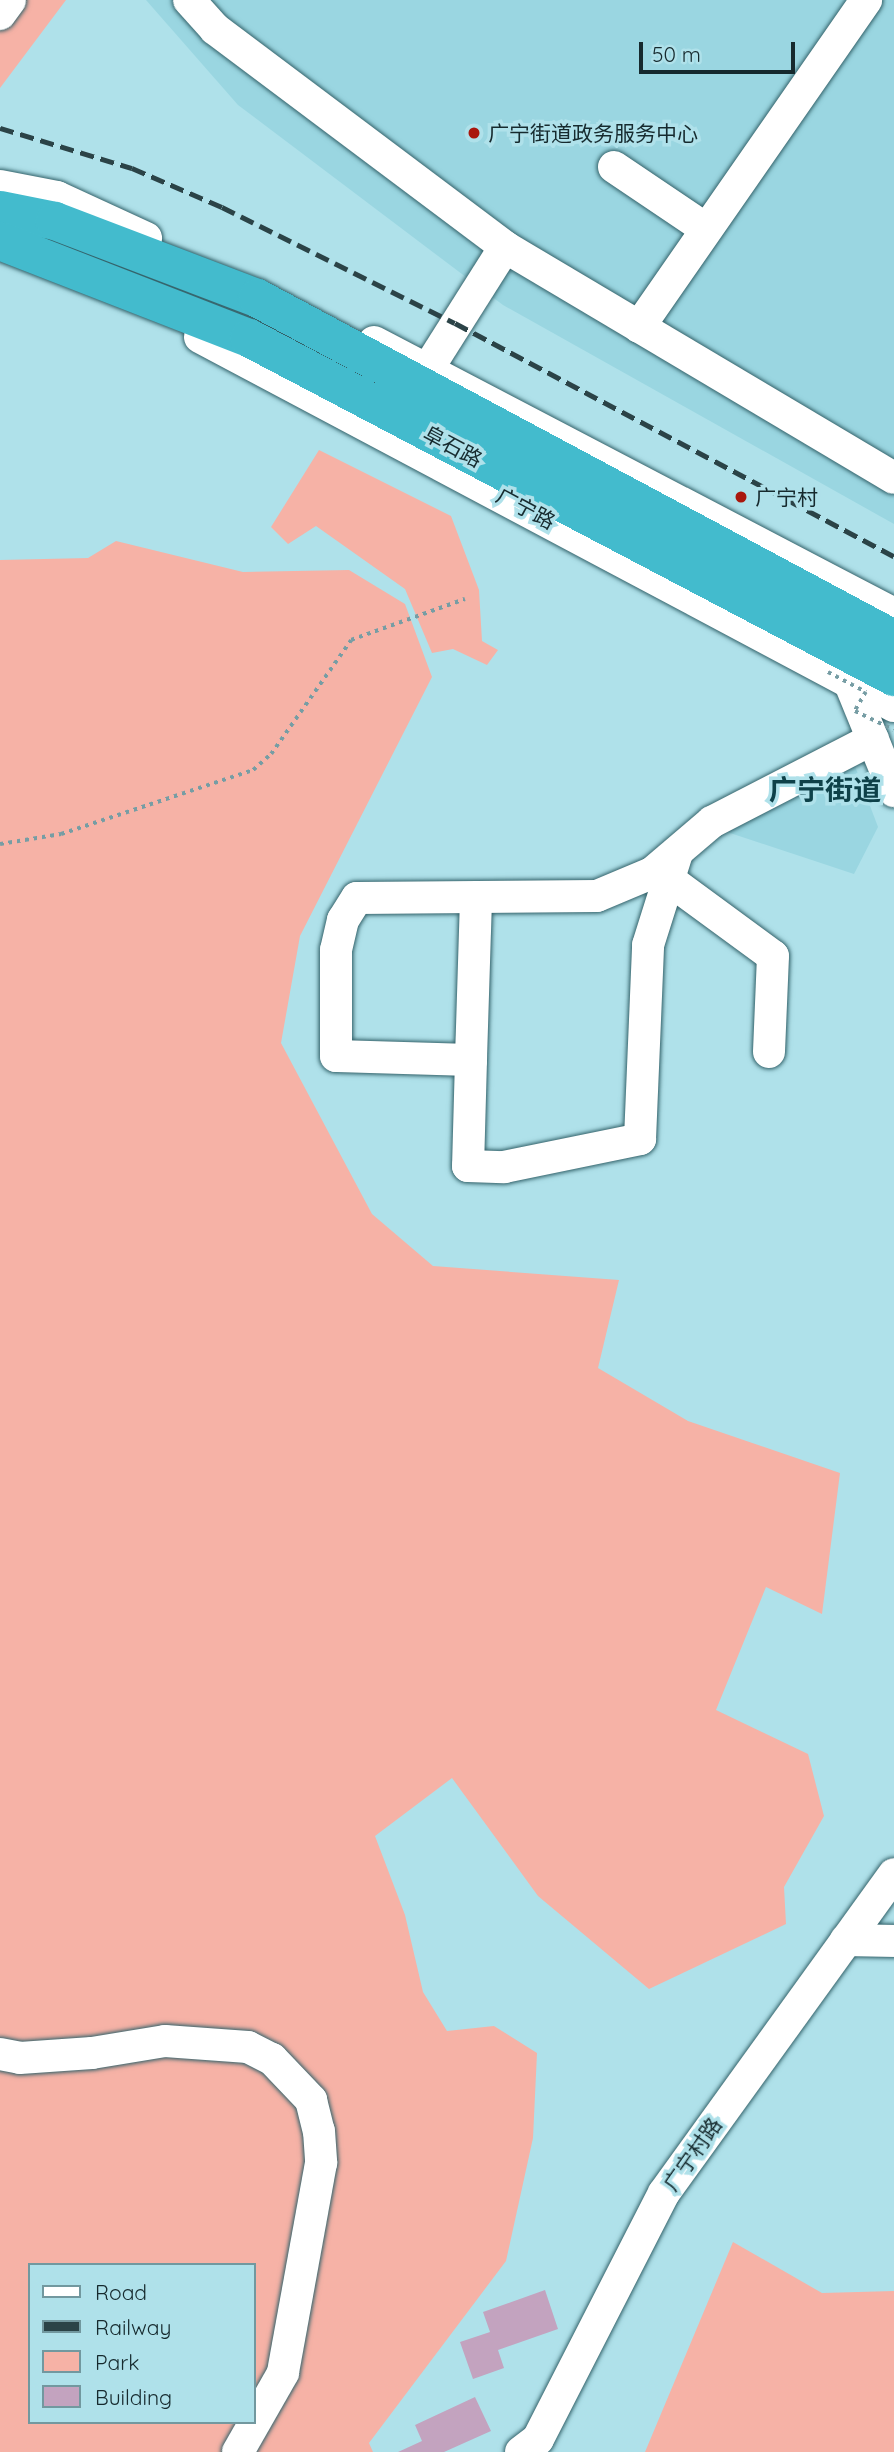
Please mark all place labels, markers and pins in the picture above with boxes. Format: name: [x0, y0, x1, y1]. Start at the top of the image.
place label: 广宁街道政务服务中心: [488, 120, 698, 146]
marker: 广宁街道政务服务中心: [466, 125, 482, 141]
place label: 广宁村: [755, 484, 818, 510]
marker: 广宁村: [733, 489, 749, 505]

